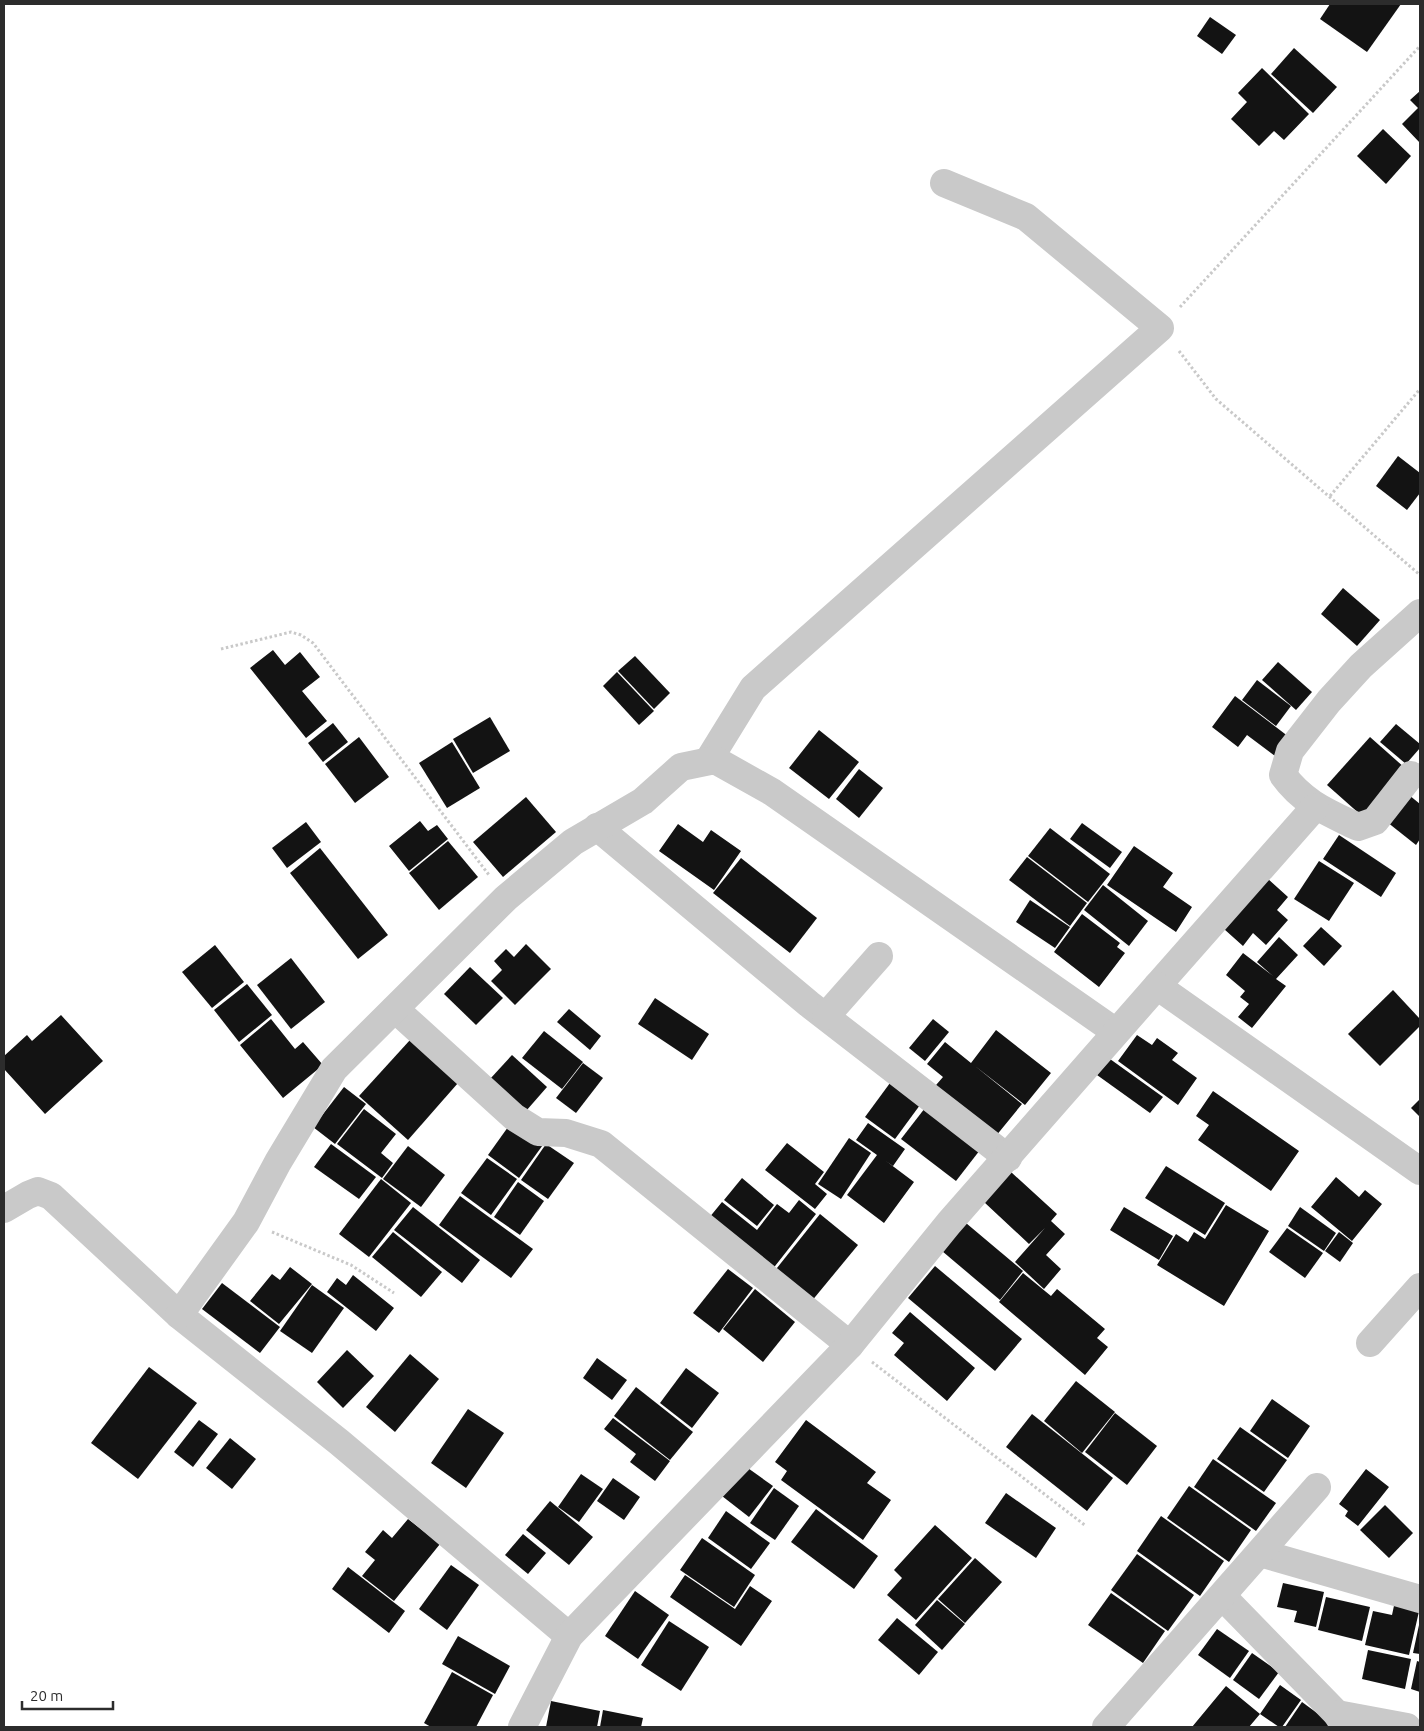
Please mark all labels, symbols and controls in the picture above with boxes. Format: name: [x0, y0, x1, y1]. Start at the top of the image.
scale bar: [22, 1678, 114, 1710]
text: 20 m: [30, 1687, 63, 1704]

